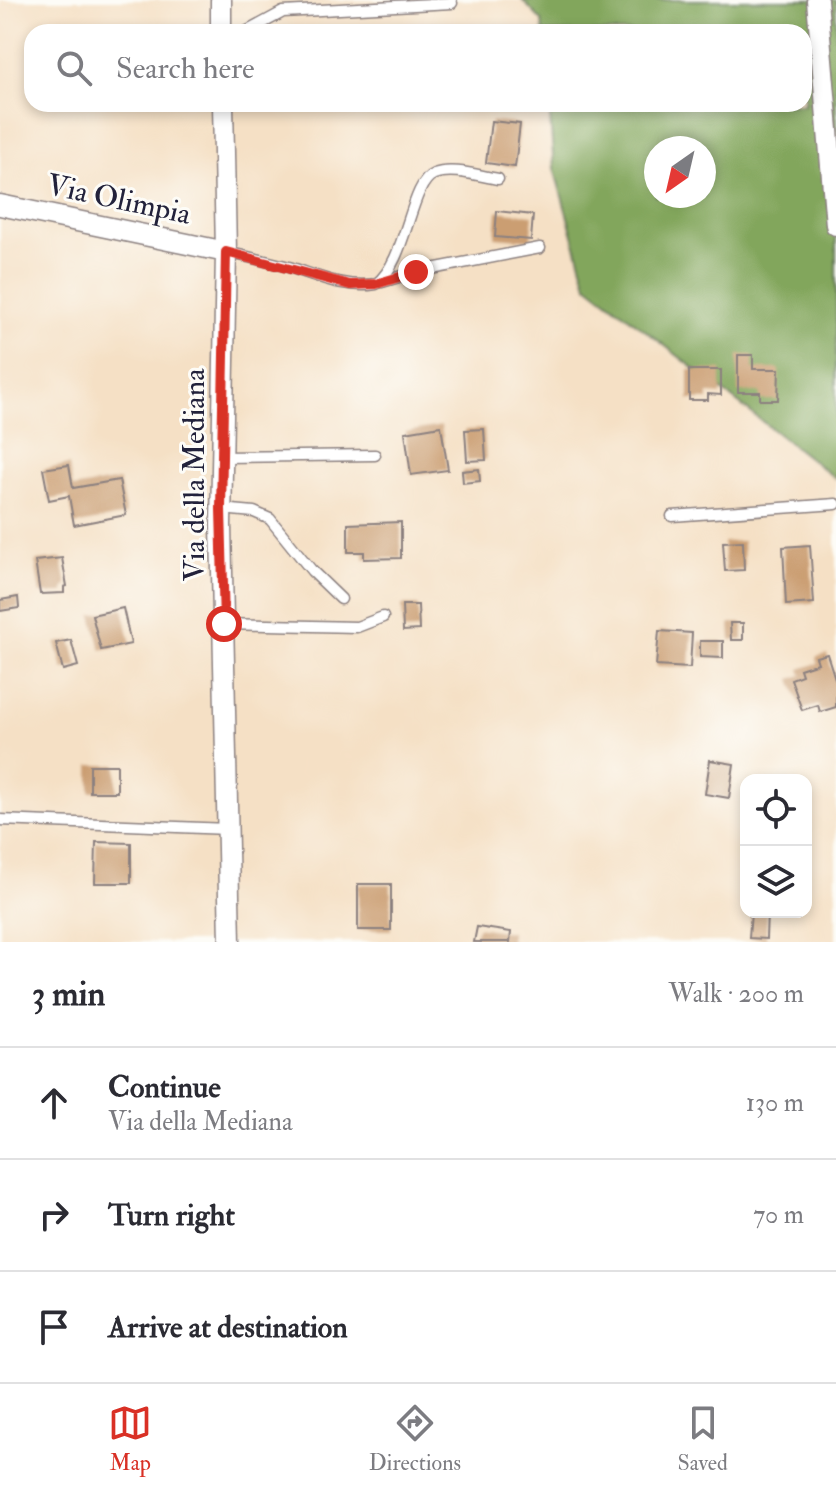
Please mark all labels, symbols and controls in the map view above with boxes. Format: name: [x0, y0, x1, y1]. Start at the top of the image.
search box: [24, 24, 812, 112]
icon: search: [52, 46, 96, 90]
text: Search here: [116, 50, 255, 87]
north arrow: [644, 136, 716, 208]
street label: Via Olimpia: [44, 166, 195, 233]
route end: [398, 254, 434, 290]
street label: Via della Mediana: [176, 368, 213, 582]
route start: [206, 606, 242, 642]
map controls: [740, 774, 812, 918]
button: locate: [740, 774, 812, 846]
button: layers: [740, 846, 812, 918]
text: 3 min: [32, 973, 105, 1016]
text: Walk · 200 m: [668, 978, 804, 1010]
text: Continue: [108, 1069, 221, 1106]
icon: ahead: [32, 1081, 76, 1125]
text: 130 m: [746, 1087, 804, 1119]
text: Via della Mediana: [108, 1106, 293, 1138]
icon: right: [32, 1193, 76, 1237]
text: Turn right: [108, 1197, 235, 1234]
text: 70 m: [753, 1199, 804, 1231]
icon: arrive: [32, 1305, 76, 1349]
text: Arrive at destination: [108, 1309, 348, 1346]
tab: Map: [108, 1401, 152, 1477]
tab: Directions: [369, 1401, 461, 1477]
tab: Saved: [678, 1401, 728, 1477]

